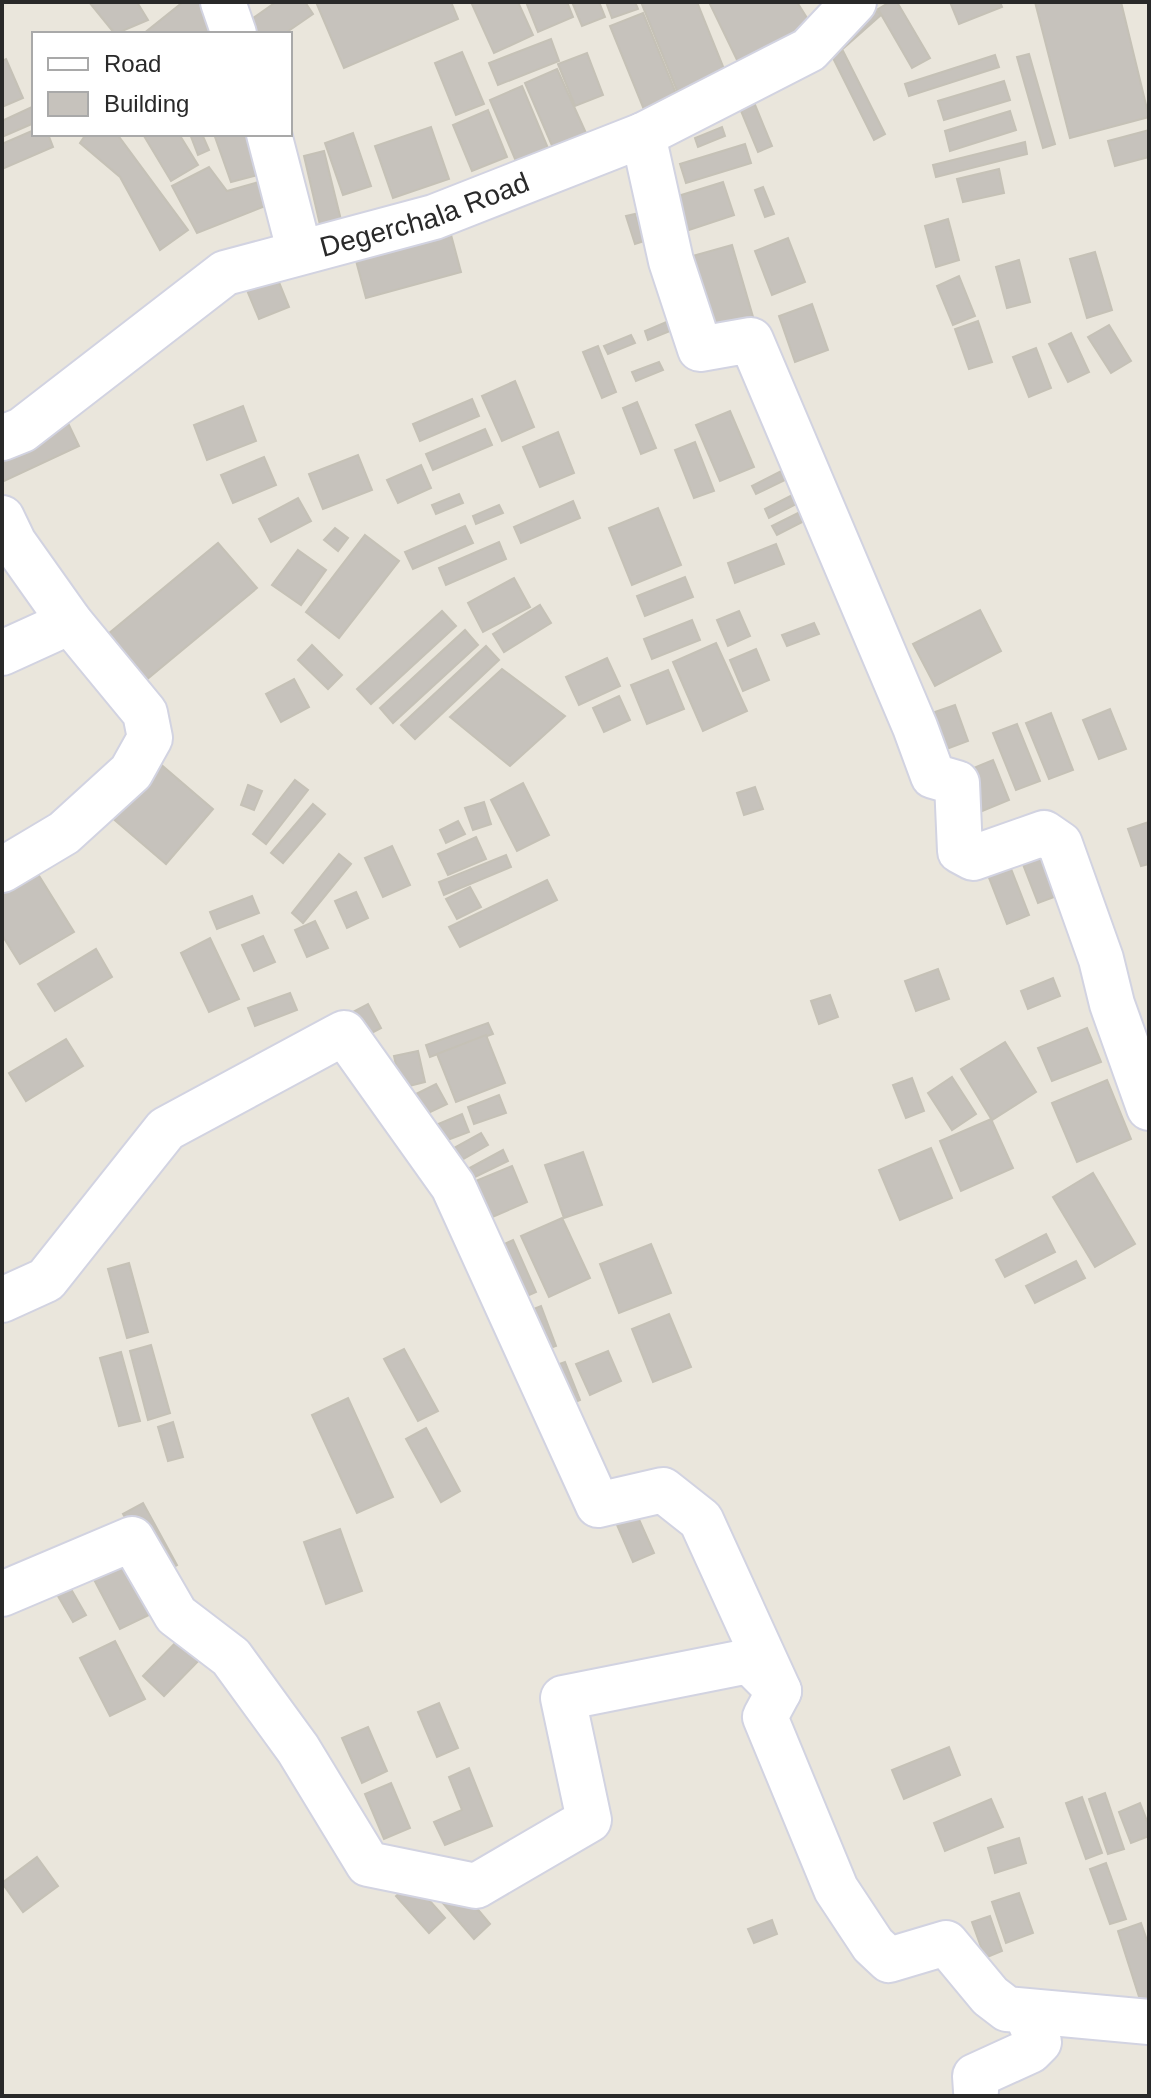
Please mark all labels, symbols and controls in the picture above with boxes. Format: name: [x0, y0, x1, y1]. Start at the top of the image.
legend: [32, 32, 292, 136]
text: Road: [104, 50, 161, 77]
text: Building: [104, 90, 189, 117]
street label: Degerchala Road: [317, 166, 533, 263]

